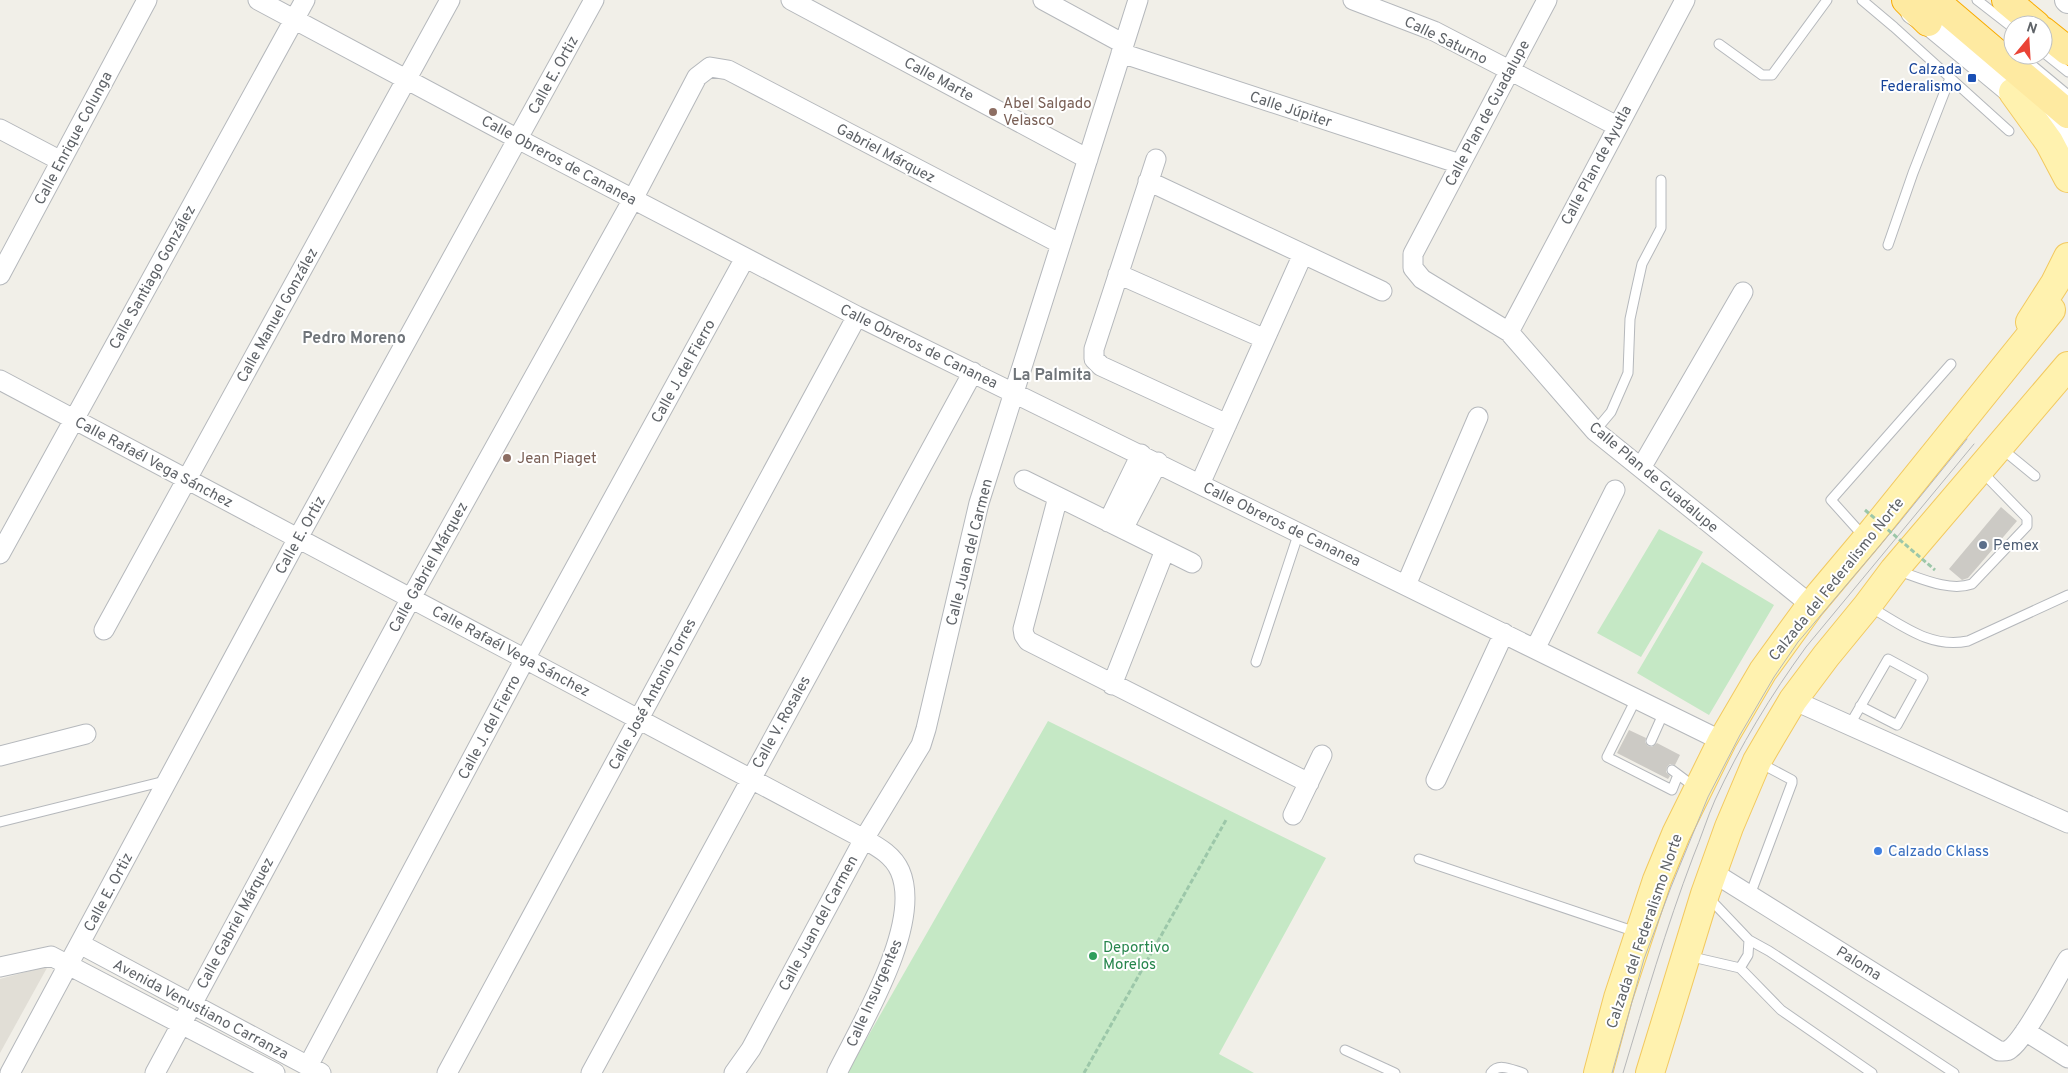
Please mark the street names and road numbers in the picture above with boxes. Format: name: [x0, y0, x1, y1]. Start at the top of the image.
street label: Calle Saturno: [1401, 13, 1490, 70]
street label: Calle E. Ortiz: [525, 33, 584, 118]
street label: Calle Plan de Guadalupe: [1442, 37, 1535, 190]
street label: Calle Marte: [900, 54, 976, 107]
street label: Calle Enrique Colunga: [31, 69, 118, 209]
street label: Calle Júpiter: [1247, 88, 1334, 133]
street label: Calle Plan de Ayutla: [1558, 103, 1637, 229]
street label: Calle Obreros de Cananea: [477, 112, 639, 210]
street label: Gabriel Márquez: [833, 120, 938, 188]
street label: Calle Santiago González: [106, 202, 201, 353]
street label: Calle Manuel González: [233, 245, 323, 386]
street label: Calle Obreros de Cananea: [836, 301, 1000, 394]
street label: Calle J. del Fierro: [648, 317, 721, 427]
street label: Calle Rafaél Vega Sánchez: [71, 413, 236, 513]
street label: Calle Plan de Guadalupe: [1584, 418, 1722, 538]
street label: Calle Juan del Carmen: [943, 477, 998, 628]
street label: Calle Obreros de Cananea: [1199, 479, 1363, 572]
street label: Calle E. Ortiz: [272, 493, 331, 578]
street label: Calzada del Federalismo Norte: [1765, 494, 1909, 666]
street label: Calle Gabriel Márquez: [386, 499, 473, 636]
street label: Calle Rafaél Vega Sánchez: [428, 602, 593, 702]
street label: Calle José Antonio Torres: [605, 616, 701, 774]
street label: Calle J. del Fierro: [455, 672, 526, 783]
street label: Calle V. Rosales: [749, 673, 816, 772]
street label: Calzada del Federalismo Norte: [1603, 832, 1688, 1031]
street label: Calle E. Ortiz: [81, 850, 138, 935]
street label: Calle Juan del Carmen: [776, 853, 863, 995]
street label: Calle Gabriel Márquez: [194, 855, 279, 993]
street label: Calle Insurgentes: [843, 937, 908, 1050]
street label: Paloma: [1832, 943, 1884, 986]
street label: Avenida Venustiano Carranza: [109, 956, 291, 1065]

